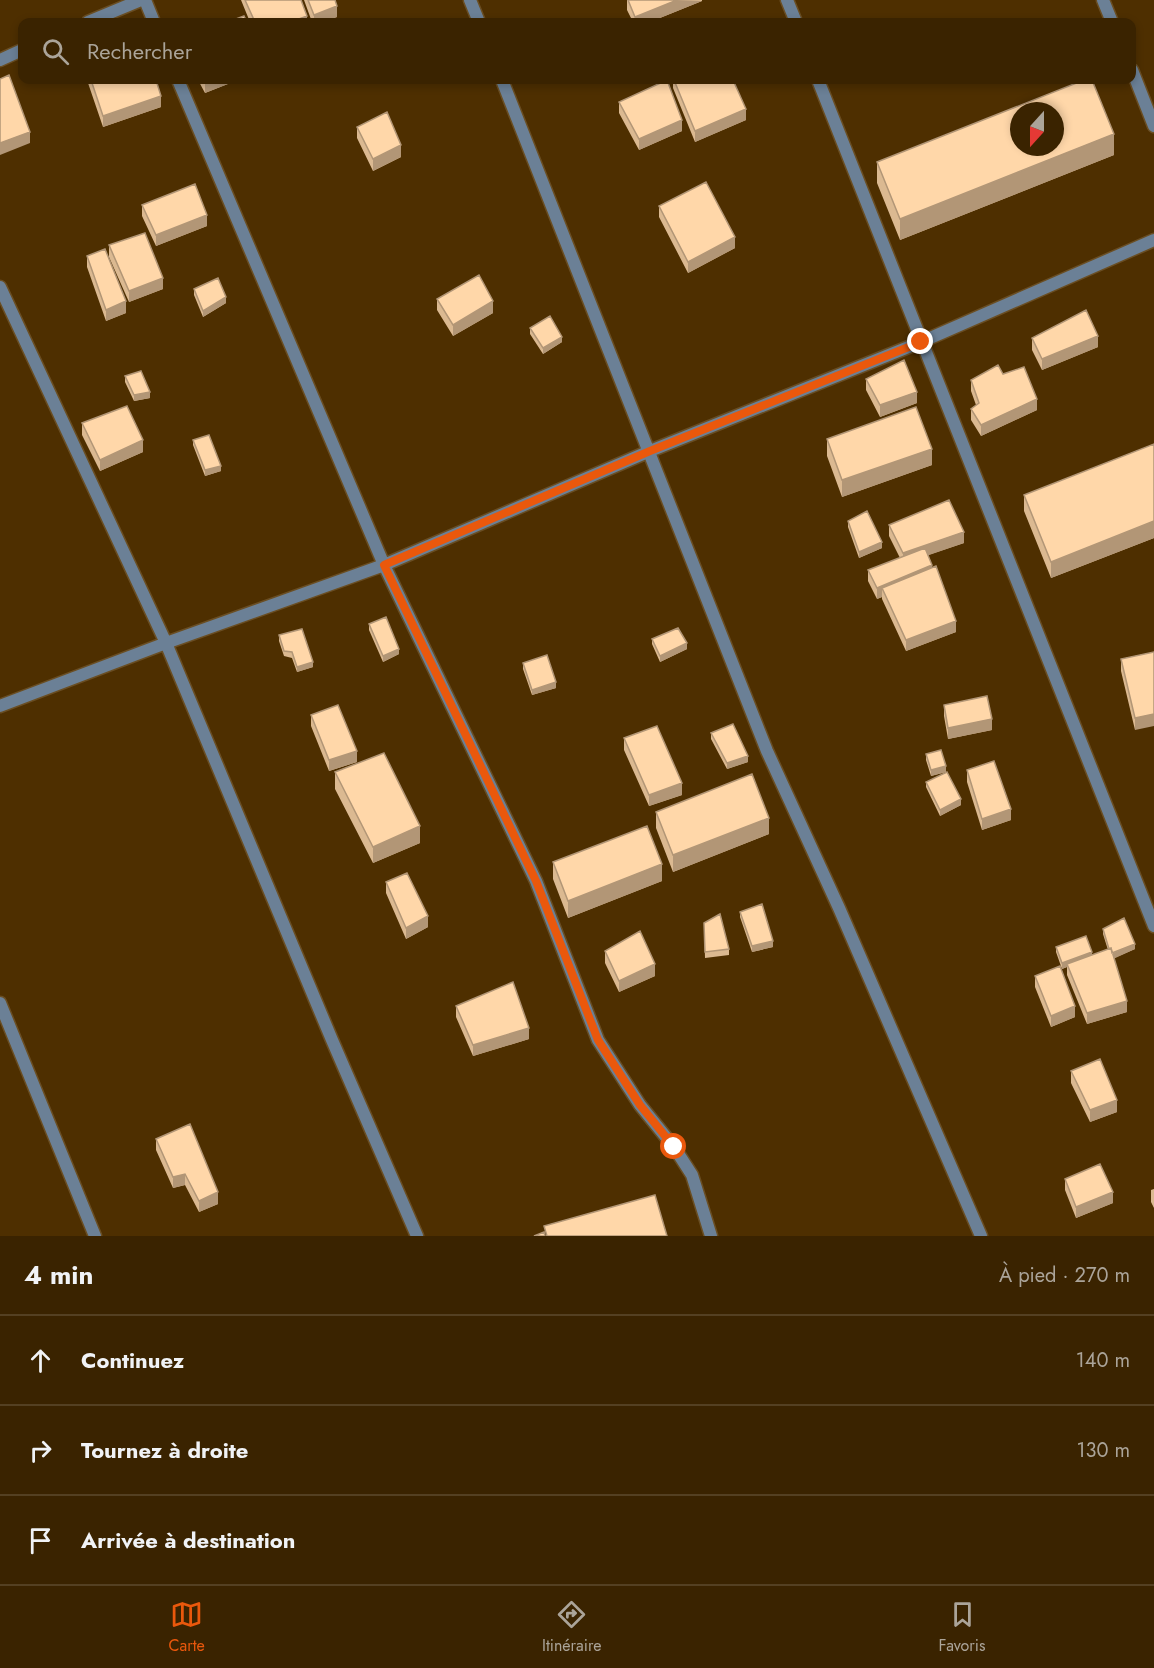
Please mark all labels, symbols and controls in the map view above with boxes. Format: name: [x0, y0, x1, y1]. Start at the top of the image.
search box: [18, 18, 1136, 84]
icon: search: [39, 35, 72, 68]
text: Rechercher: [87, 35, 192, 67]
north arrow: [1010, 102, 1064, 156]
route end: [907, 328, 933, 354]
route start: [660, 1133, 686, 1159]
text: 4 min: [24, 1256, 93, 1294]
text: À pied · 270 m: [999, 1261, 1130, 1290]
icon: ahead: [24, 1344, 57, 1377]
text: Continuez: [81, 1344, 184, 1376]
text: 140 m: [1076, 1346, 1130, 1375]
icon: right: [24, 1434, 57, 1467]
text: Tournez à droite: [81, 1434, 248, 1466]
text: 130 m: [1076, 1436, 1130, 1465]
icon: arrive: [24, 1524, 57, 1557]
text: Arrivée à destination: [81, 1524, 295, 1556]
tab: Carte: [169, 1598, 205, 1657]
tab: Itinéraire: [542, 1598, 601, 1657]
tab: Favoris: [939, 1598, 985, 1657]

